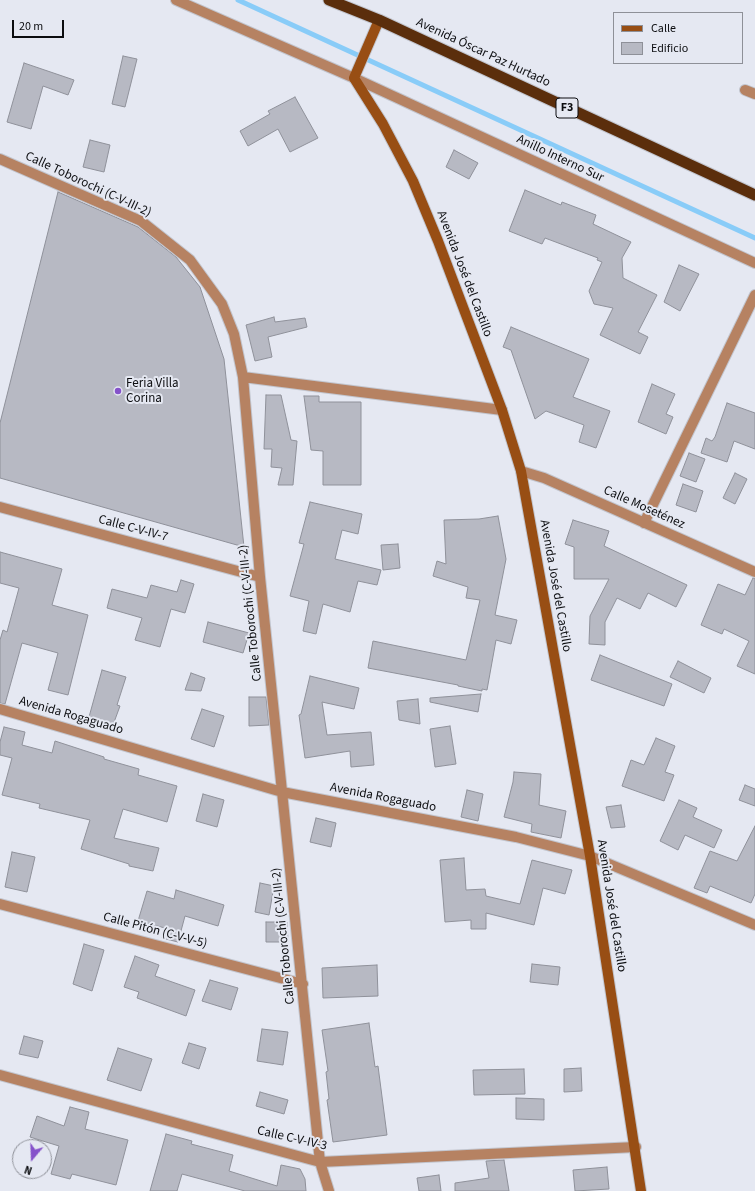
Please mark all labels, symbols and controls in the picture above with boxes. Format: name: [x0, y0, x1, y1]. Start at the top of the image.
scale bar: [14, 12, 66, 38]
legend: [613, 12, 743, 64]
street label: Avenida Óscar Paz Hurtado: [413, 15, 553, 91]
text: 20 m: [19, 18, 43, 35]
text: Calle: [651, 20, 676, 37]
text: Edificio: [651, 40, 688, 57]
road number: F3: [556, 98, 578, 118]
street label: Anillo Interno Sur: [514, 132, 606, 186]
street label: Calle Toborochi (C-V-III-2): [22, 149, 154, 221]
street label: Avenida José del Castillo: [433, 209, 495, 339]
place label: Feria Villa Corina: [126, 376, 179, 407]
marker: Feria Villa Corina: [113, 386, 123, 396]
street label: Calle Moseténez: [601, 483, 687, 533]
street label: Calle C-V-IV-7: [96, 512, 170, 546]
street label: Avenida José del Castillo: [536, 519, 574, 653]
street label: Calle Toborochi (C-V-III-2): [236, 544, 266, 682]
street label: Avenida Rogaguado: [17, 694, 125, 738]
street label: Avenida Rogaguado: [329, 780, 437, 816]
street label: Avenida José del Castillo: [593, 839, 629, 973]
street label: Calle Toborochi (C-V-III-2): [269, 867, 299, 1005]
street label: Calle Pitón (C-V-V-5): [101, 910, 209, 952]
street label: Calle C-V-IV-3: [255, 1123, 329, 1155]
north arrow: [12, 1139, 52, 1179]
text: N: [22, 1162, 34, 1178]

